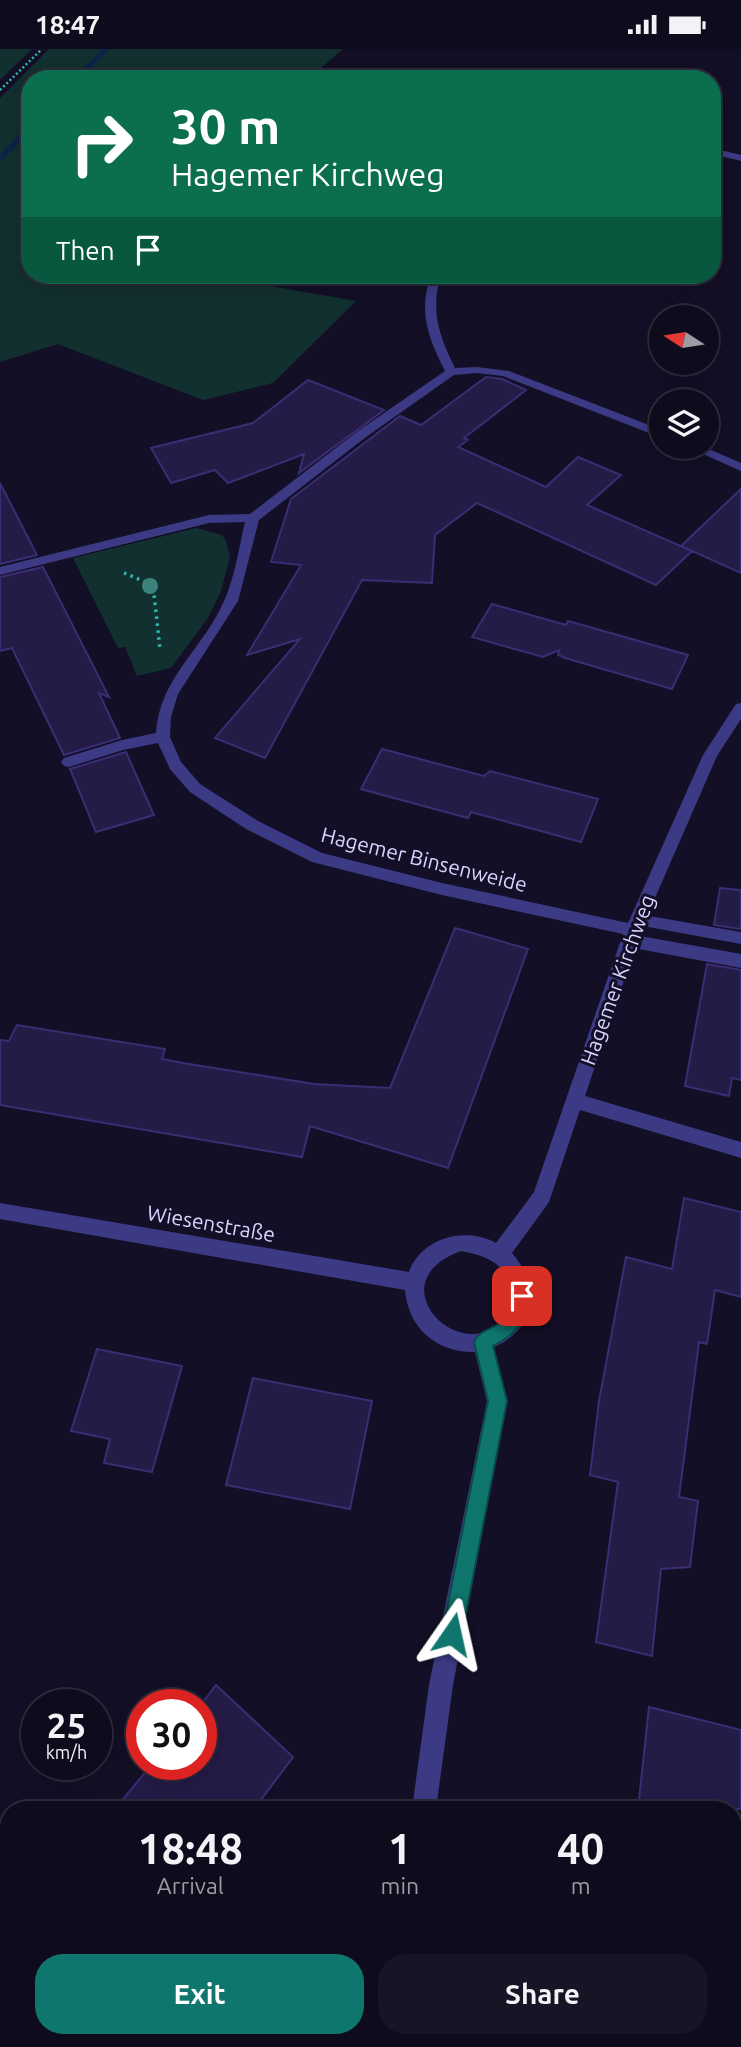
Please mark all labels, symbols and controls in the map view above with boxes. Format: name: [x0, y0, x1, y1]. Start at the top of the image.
text: 18:47: [35, 10, 100, 39]
icon: right: [56, 98, 147, 189]
text: 30 m: [171, 98, 280, 153]
text: Hagemer Kirchweg: [171, 156, 445, 192]
icon: arrive: [129, 231, 167, 269]
text: Then: [56, 236, 115, 265]
north arrow: [649, 305, 719, 375]
map controls: [649, 305, 719, 459]
button: layers: [649, 389, 719, 459]
street label: Hagemer Binsenweide: [319, 822, 530, 896]
street label: Hagemer Kirchweg: [575, 891, 659, 1068]
street label: Wiesenstraße: [145, 1200, 277, 1246]
pin: [492, 1266, 552, 1326]
icon: arrive: [503, 1277, 541, 1315]
position arrow: [415, 1597, 489, 1671]
speed limit sign: 30: [126, 1689, 217, 1780]
text: 25: [47, 1705, 86, 1745]
text: km/h: [46, 1742, 87, 1762]
text: 18:48: [138, 1825, 243, 1872]
text: 1: [388, 1825, 412, 1872]
text: 40: [557, 1825, 604, 1872]
text: Arrival: [157, 1873, 224, 1898]
text: min: [381, 1873, 419, 1898]
text: m: [571, 1873, 591, 1898]
button: Exit: [35, 1954, 364, 2034]
button: Share: [378, 1954, 707, 2034]

